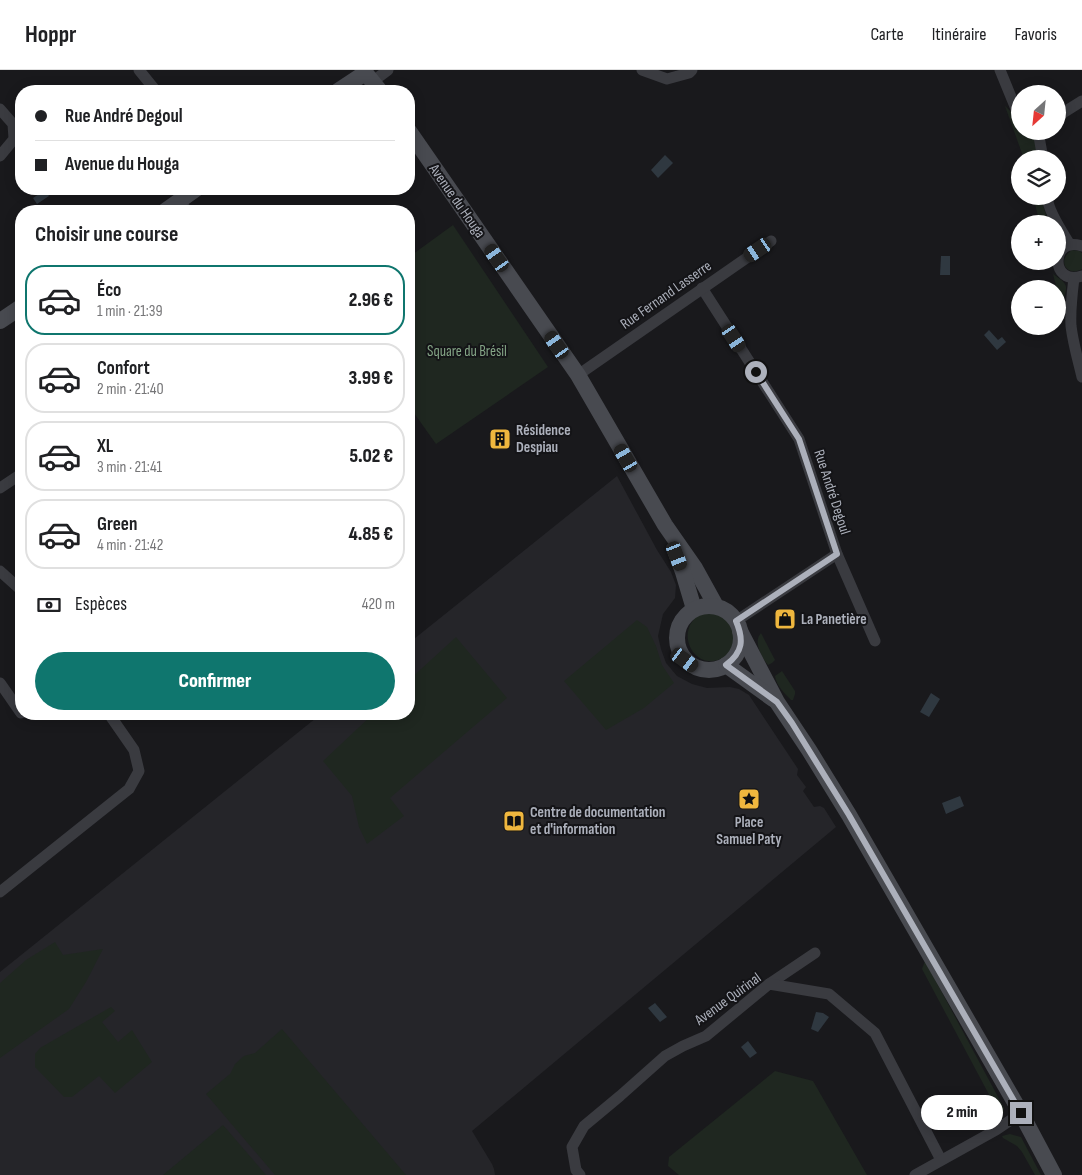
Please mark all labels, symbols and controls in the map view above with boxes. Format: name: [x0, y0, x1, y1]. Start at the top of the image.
text: Hoppr: [25, 20, 76, 49]
text: Carte: [870, 24, 904, 45]
text: Itinéraire: [932, 24, 986, 45]
text: Favoris: [1014, 24, 1057, 45]
north arrow: [1011, 85, 1066, 140]
map controls: [1011, 85, 1066, 335]
text: Rue André Degoul: [65, 105, 183, 128]
button: layers: [1011, 150, 1066, 205]
text: Avenue du Houga: [65, 153, 179, 176]
street label: Avenue du Houga: [424, 160, 489, 242]
button: +: [1011, 215, 1066, 270]
text: Choisir une course: [35, 221, 178, 248]
car: [741, 235, 774, 265]
car: [482, 241, 511, 275]
street label: Rue Fernand Lasserre: [617, 257, 715, 333]
icon: car: [37, 278, 82, 323]
text: Éco: [97, 279, 121, 302]
button: −: [1011, 280, 1066, 335]
text: 2.96 €: [349, 289, 393, 312]
text: 1 min · 21:39: [97, 302, 163, 321]
car: [719, 321, 748, 355]
car: [542, 328, 571, 362]
park label: Square du Brésil: [427, 342, 507, 361]
icon: car: [37, 356, 82, 401]
text: Confort: [97, 357, 150, 380]
route start: [745, 361, 767, 383]
text: 3.99 €: [348, 367, 393, 390]
text: 2 min · 21:40: [97, 380, 164, 399]
place label: Résidence Despiau: [516, 421, 571, 457]
building icon: Résidence Despiau: [488, 427, 512, 451]
icon: car: [37, 434, 82, 479]
text: XL: [97, 435, 113, 458]
car: [612, 441, 639, 475]
text: 5.02 €: [349, 445, 393, 468]
street label: Rue André Degoul: [809, 447, 855, 537]
text: 3 min · 21:41: [97, 458, 162, 477]
icon: car: [37, 512, 82, 557]
text: Green: [97, 513, 137, 536]
text: 4.85 €: [348, 523, 393, 546]
text: 4 min · 21:42: [97, 536, 163, 555]
car: [664, 539, 689, 573]
icon: cash: [35, 591, 63, 619]
text: Espèces: [75, 593, 127, 616]
text: 420 m: [362, 595, 395, 614]
shop icon: La Panetière: [773, 607, 797, 631]
place label: La Panetière: [801, 610, 867, 629]
car: [668, 645, 701, 675]
button: Confirmer: [35, 652, 395, 710]
place icon: Place Samuel Paty: [737, 787, 761, 811]
place label: Centre de documentation et d'information: [530, 803, 666, 839]
library icon: Centre de documentation et d'information: [502, 809, 526, 833]
place label: Place Samuel Paty: [716, 813, 782, 849]
street label: Avenue Quirinal: [690, 969, 765, 1030]
callout: 2 min: [921, 1096, 1004, 1130]
route end: [1010, 1102, 1032, 1124]
text: 2 min: [946, 1103, 978, 1122]

